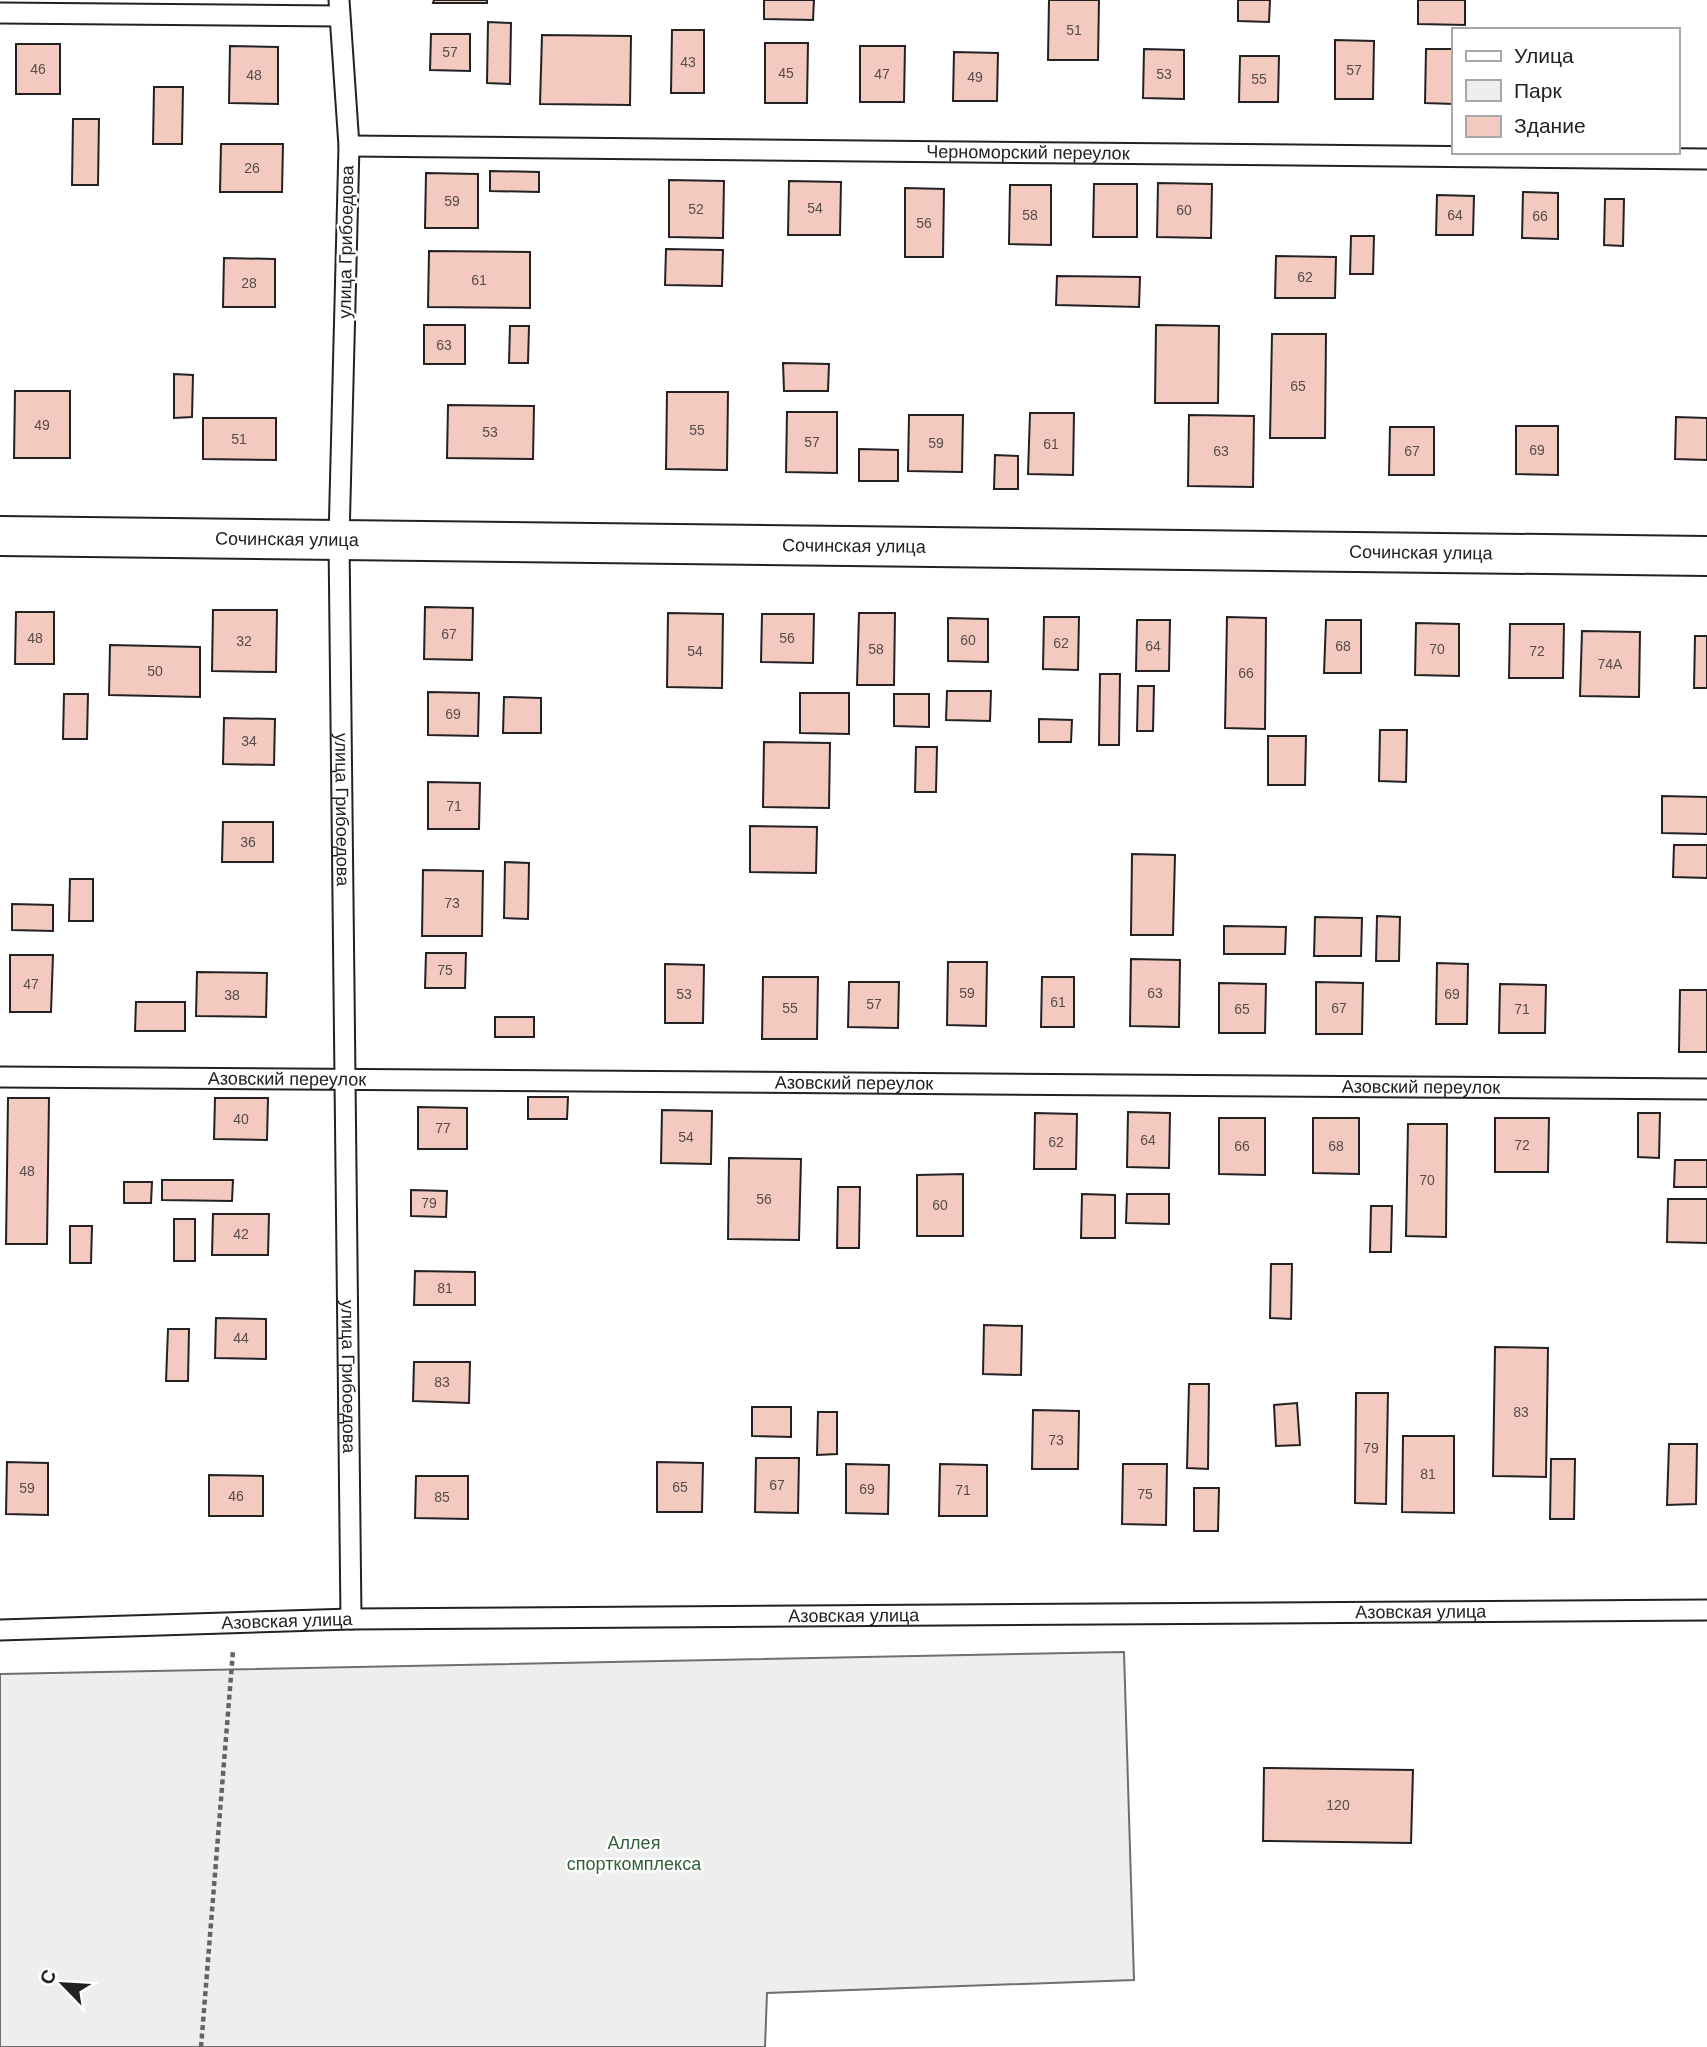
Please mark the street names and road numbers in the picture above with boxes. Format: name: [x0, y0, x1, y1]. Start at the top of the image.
street label: Черноморский переулок: [926, 142, 1130, 163]
street label: улица Грибоедова: [335, 164, 357, 319]
street label: Сочинская улица: [215, 529, 360, 550]
street label: Сочинская улица: [782, 535, 927, 557]
street label: Сочинская улица: [1349, 542, 1494, 564]
street label: улица Грибоедова: [331, 733, 353, 887]
street label: Азовский переулок: [208, 1068, 366, 1090]
street label: Азовский переулок: [775, 1072, 933, 1094]
street label: Азовский переулок: [1342, 1076, 1500, 1098]
street label: улица Грибоедова: [337, 1300, 359, 1454]
street label: Азовская улица: [1355, 1601, 1487, 1622]
street label: Азовская улица: [788, 1605, 920, 1626]
street label: Азовская улица: [221, 1609, 354, 1633]

